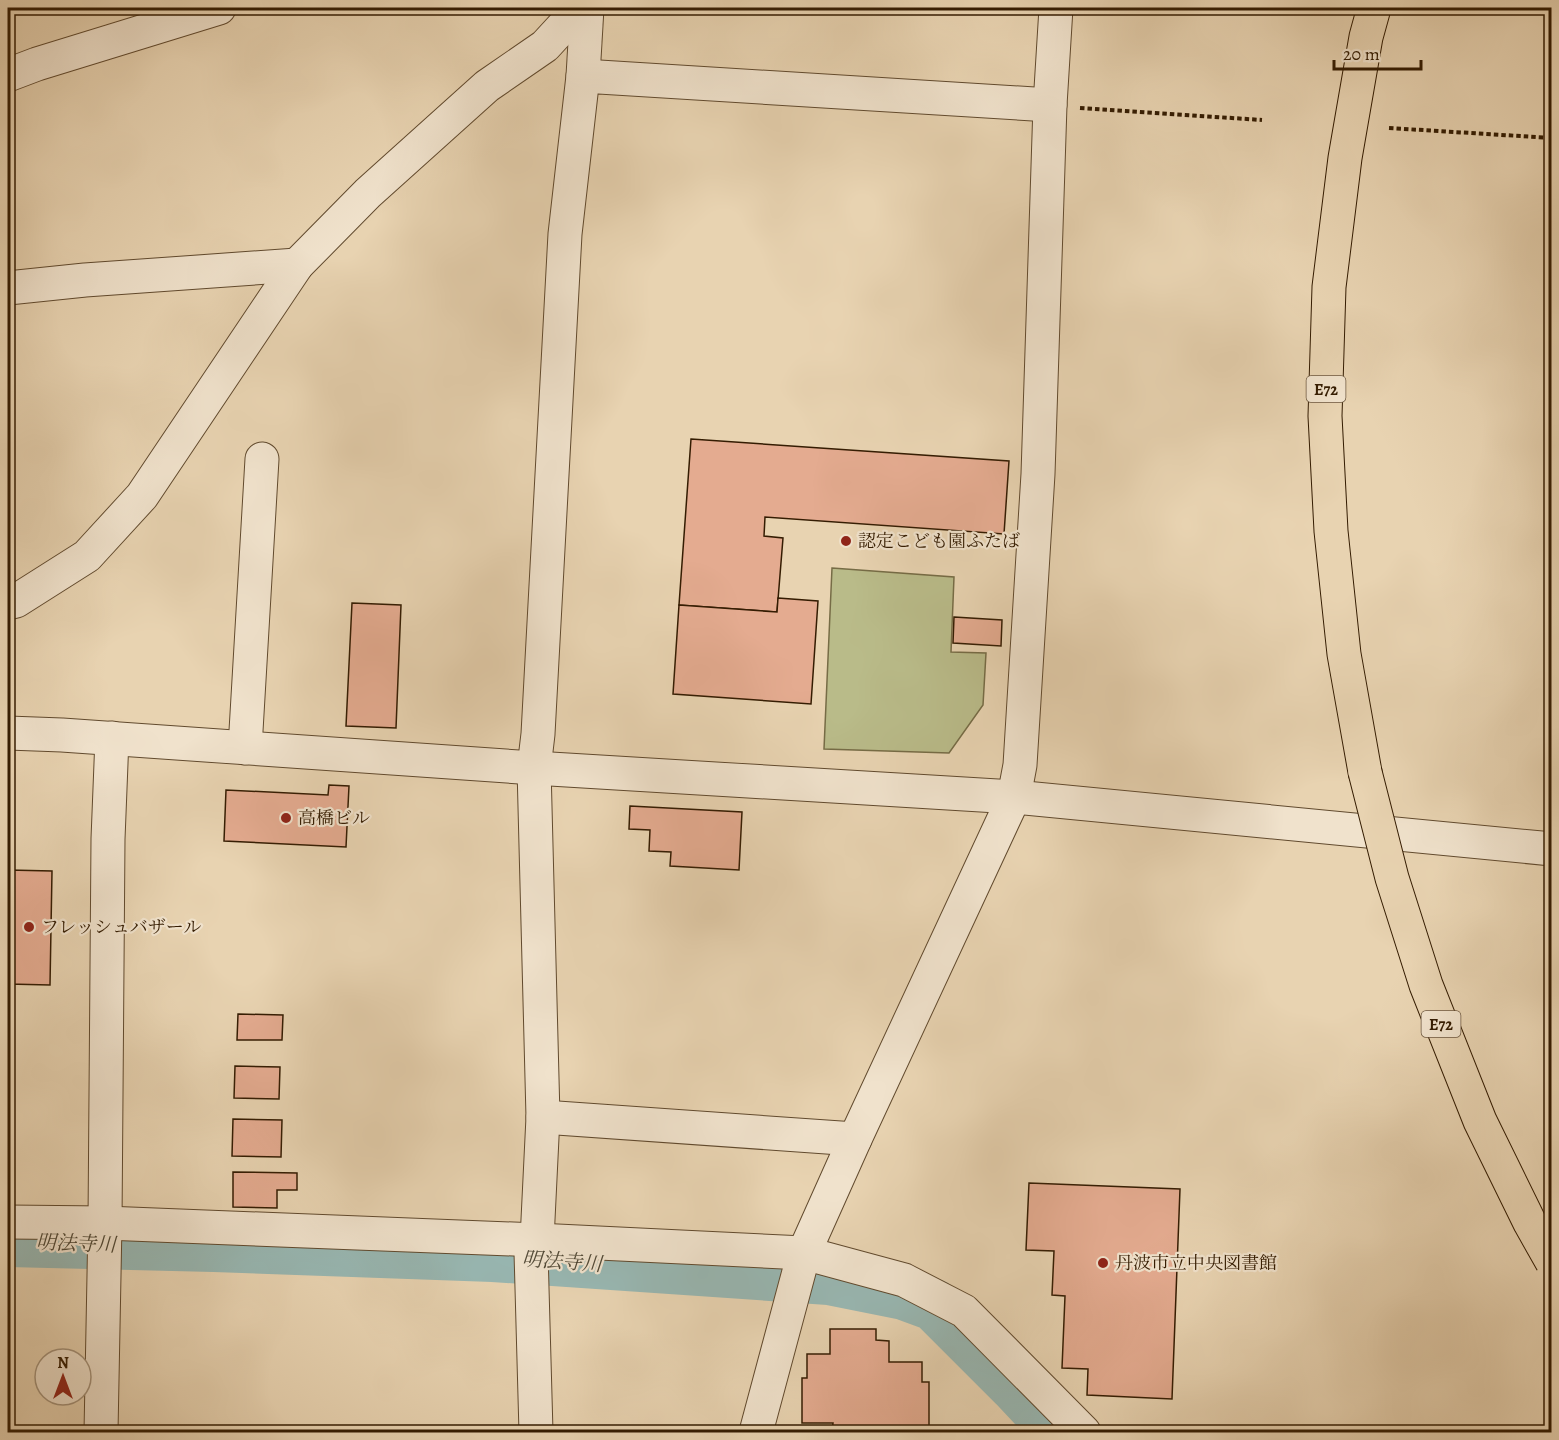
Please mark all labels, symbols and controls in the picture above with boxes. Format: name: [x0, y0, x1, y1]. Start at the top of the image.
scale bar: [1334, 33, 1421, 71]
text: 20 m: [1343, 42, 1380, 66]
road number: E72: [1306, 376, 1346, 402]
place label: 認定こども園ふたば: [858, 529, 1020, 553]
marker: 認定こども園ふたば: [839, 534, 853, 548]
place label: 高橋ビル: [298, 806, 370, 830]
marker: 高橋ビル: [279, 811, 293, 825]
place label: フレッシュバザール: [41, 915, 201, 939]
marker: フレッシュバザール: [22, 920, 36, 934]
road number: E72: [1422, 1011, 1460, 1037]
water label: 明法寺川: [36, 1229, 118, 1258]
water label: 明法寺川: [521, 1245, 605, 1278]
place label: 丹波市立中央図書館: [1115, 1251, 1277, 1275]
marker: 丹波市立中央図書館: [1096, 1256, 1110, 1270]
north arrow: [33, 1347, 93, 1407]
text: N: [57, 1352, 69, 1374]

